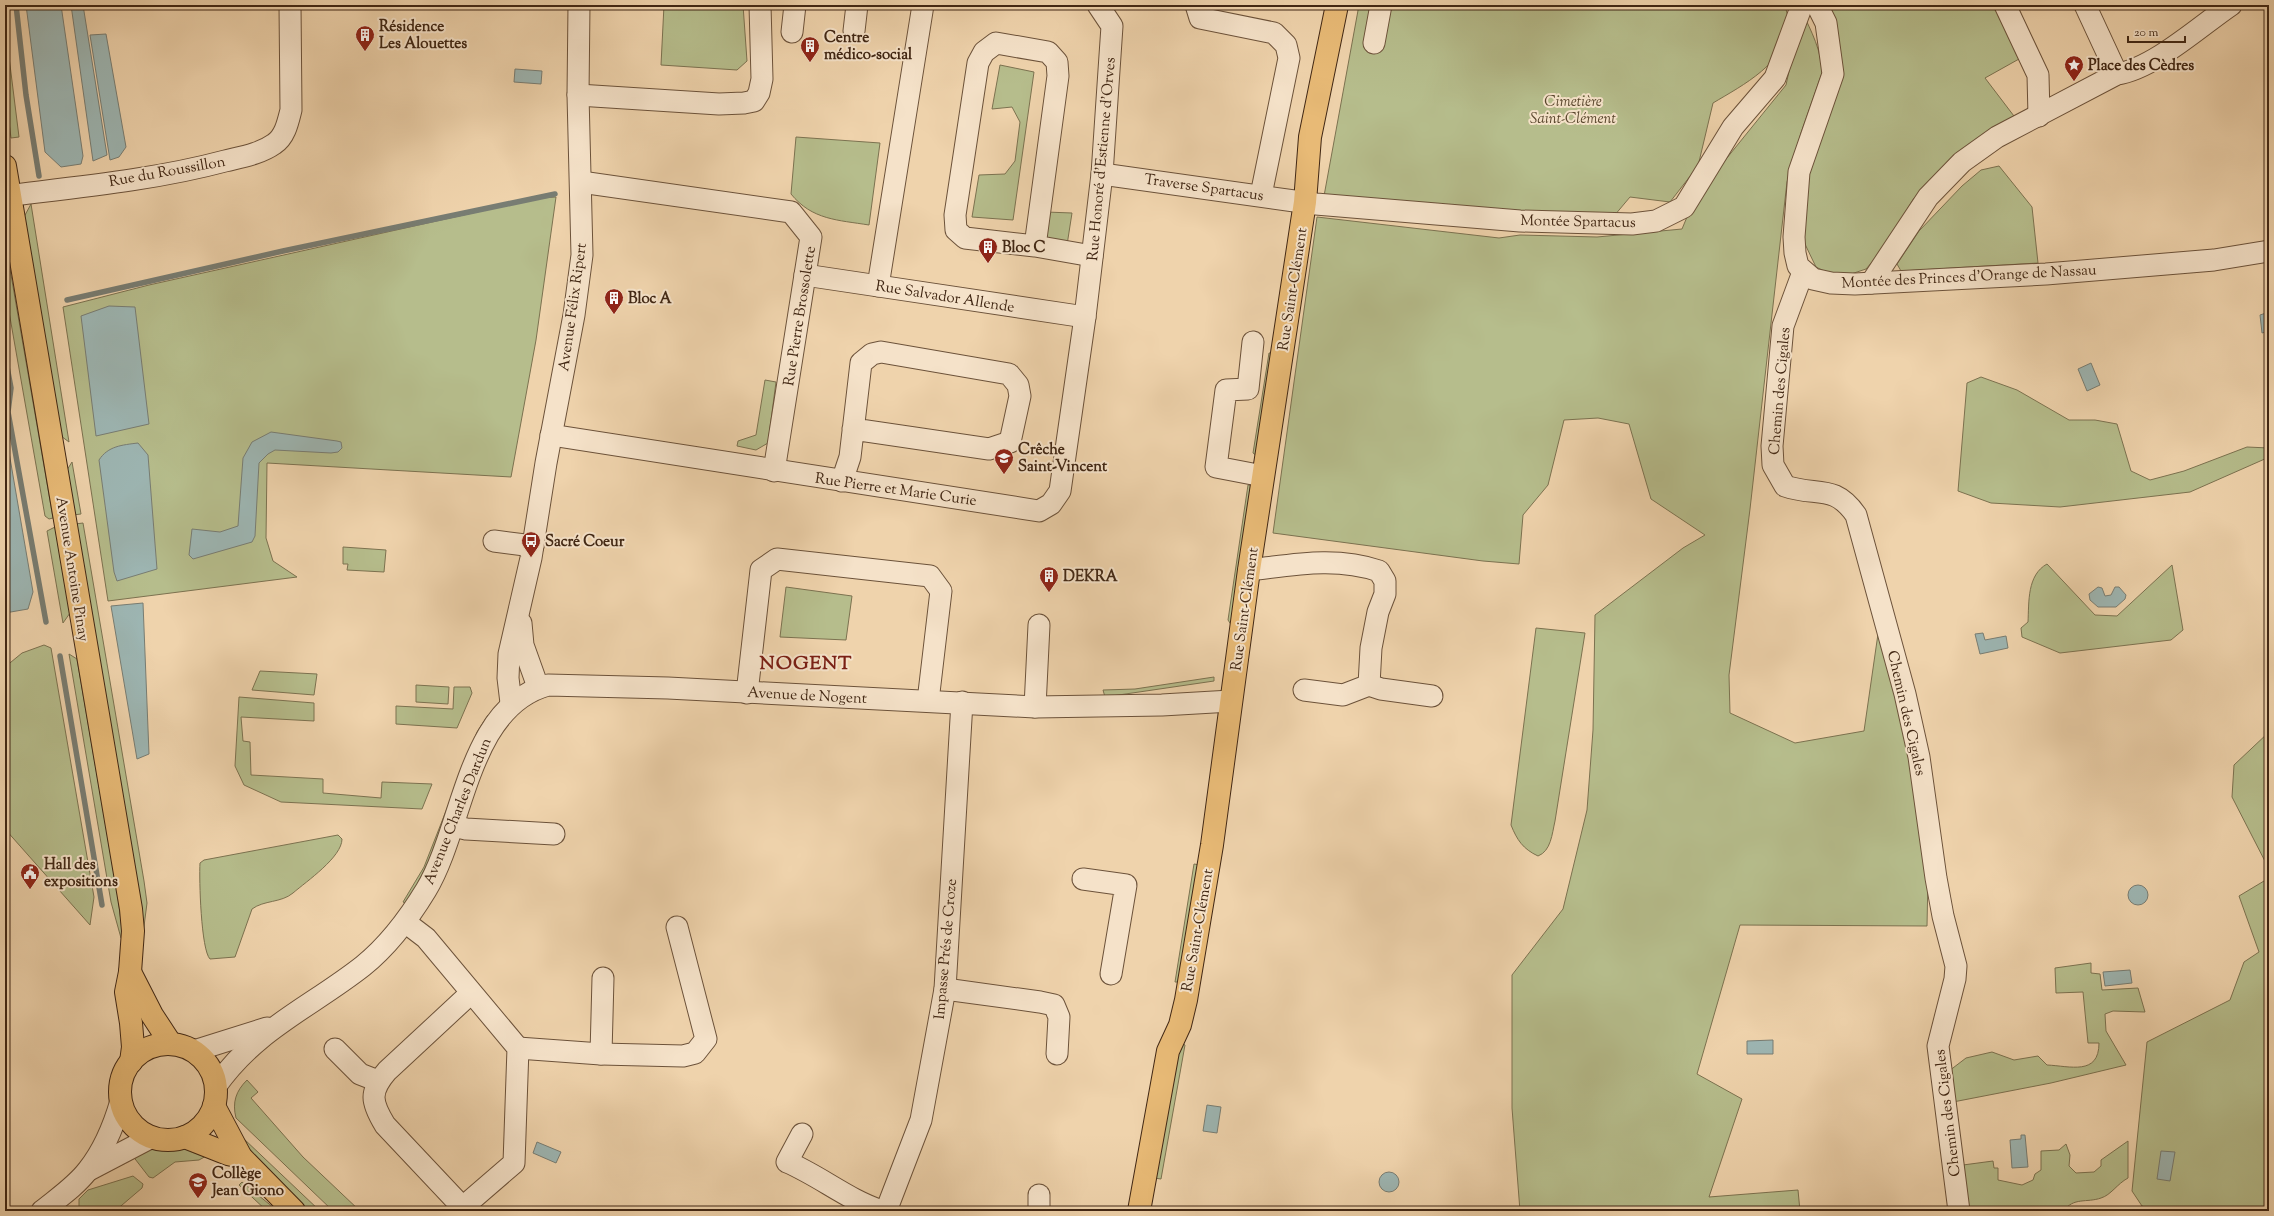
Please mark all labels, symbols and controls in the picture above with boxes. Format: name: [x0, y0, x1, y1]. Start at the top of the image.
place label: Résidence Les Alouettes: [379, 17, 467, 55]
scale bar: [2128, 18, 2185, 44]
building icon: Résidence Les Alouettes: [354, 24, 376, 52]
text: 20 m: [2134, 24, 2159, 42]
place label: Centre médico-social: [824, 28, 913, 66]
building icon: Centre médico-social: [799, 35, 821, 63]
place icon: Place des Cèdres: [2063, 54, 2085, 82]
street label: Rue Honoré d'Estienne d'Orves: [1083, 56, 1122, 262]
place label: Place des Cèdres: [2088, 56, 2194, 77]
park label: Cimetière Saint-Clément: [1530, 92, 1616, 130]
street label: Rue du Roussillon: [107, 152, 227, 193]
street label: Traverse Spartacus: [1143, 170, 1265, 207]
street label: Montée Spartacus: [1520, 211, 1636, 234]
street label: Rue Saint-Clément: [1273, 226, 1314, 352]
building icon: Bloc C: [977, 236, 999, 264]
place label: Bloc C: [1002, 238, 1046, 259]
street label: Avenue Félix Ripert: [554, 242, 593, 373]
street label: Rue Pierre Brossolette: [779, 245, 822, 388]
street label: Montée des Princes d'Orange de Nassau: [1841, 260, 2097, 295]
street label: Rue Salvador Allende: [874, 276, 1016, 319]
building icon: Bloc A: [603, 287, 625, 315]
place label: Bloc A: [628, 289, 673, 310]
street label: Chemin des Cigales: [1764, 326, 1797, 456]
place label: Crêche Saint-Vincent: [1018, 440, 1108, 478]
school or university icon: Crêche Saint-Vincent: [993, 447, 1015, 475]
street label: Rue Pierre et Marie Curie: [814, 469, 978, 512]
street label: Avenue Antoine Pinay: [50, 495, 93, 644]
bus stop icon: Sacré Coeur: [520, 530, 542, 558]
place label: Sacré Coeur: [545, 532, 625, 553]
street label: Rue Saint-Clément: [1226, 546, 1265, 672]
building icon: DEKRA: [1038, 565, 1060, 593]
place label: DEKRA: [1063, 567, 1119, 588]
street label: Chemin des Cigales: [1881, 649, 1930, 778]
district label: NOGENT: [760, 651, 852, 678]
street label: Avenue de Nogent: [747, 683, 867, 710]
street label: Avenue Charles Dardun: [419, 735, 498, 888]
place label: Hall des expositions: [44, 855, 118, 893]
public building icon: Hall des expositions: [19, 862, 41, 890]
street label: Rue Saint-Clément: [1177, 867, 1220, 993]
street label: Impasse Prés de Croze: [930, 878, 963, 1020]
street label: Chemin des Cigales: [1930, 1048, 1967, 1178]
place label: Collège Jean Giono: [211, 1164, 284, 1202]
school or university icon: Collège Jean Giono: [187, 1171, 209, 1199]

